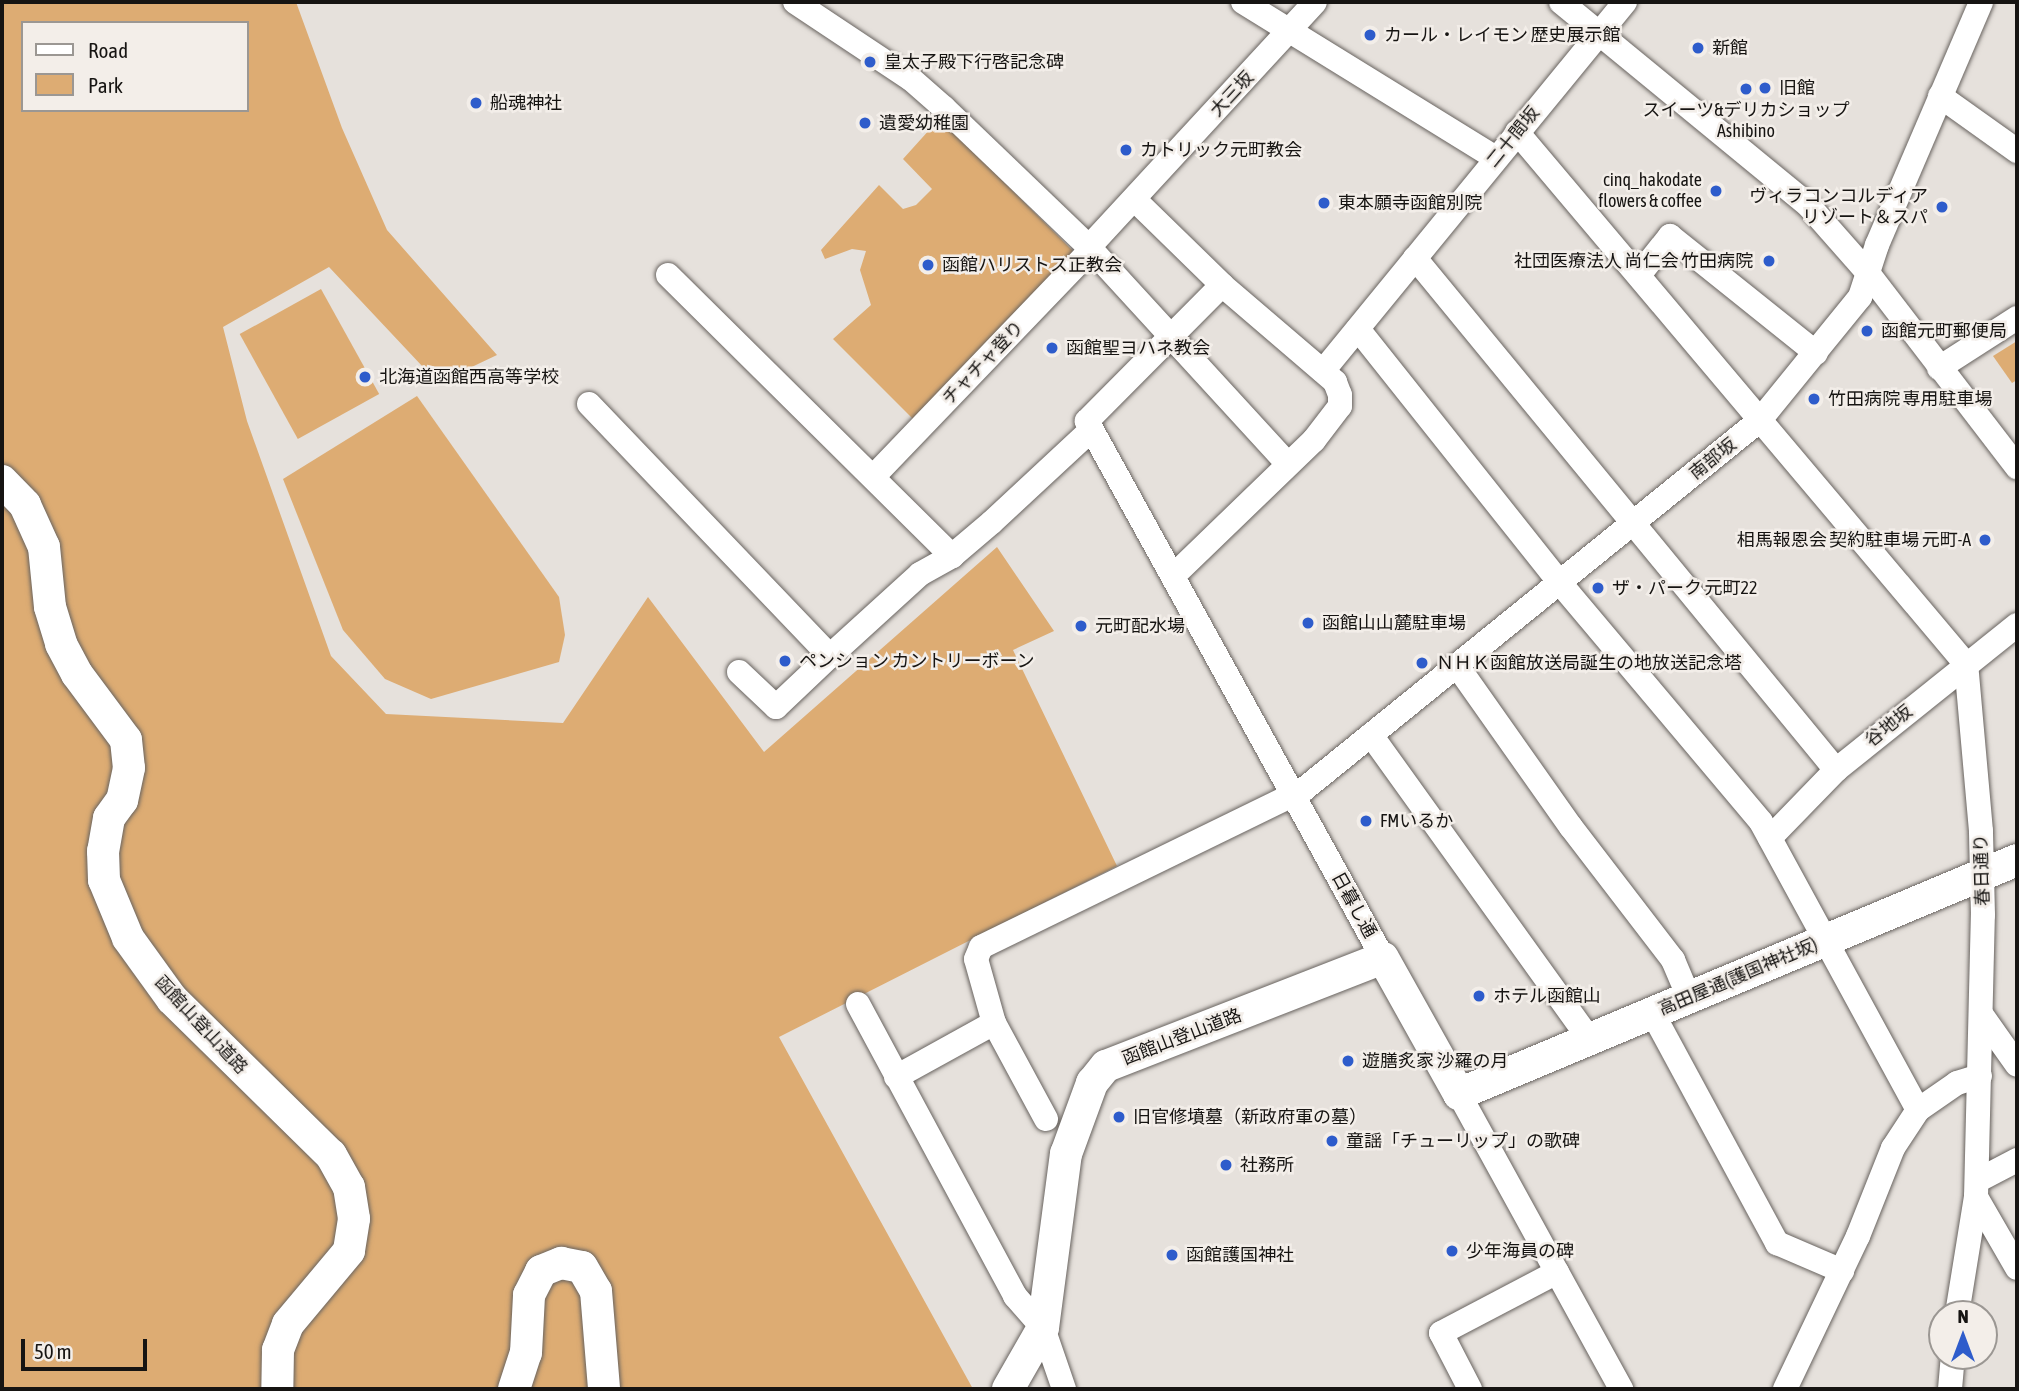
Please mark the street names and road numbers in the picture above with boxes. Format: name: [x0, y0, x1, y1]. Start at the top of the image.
street label: 大三坂: [1206, 67, 1258, 121]
street label: 二十間坂: [1482, 102, 1544, 172]
street label: チャチャ登り: [938, 317, 1028, 409]
street label: 南部坂: [1685, 434, 1741, 484]
street label: 谷地坂: [1861, 701, 1917, 751]
street label: 春日通り: [1970, 834, 1994, 906]
street label: 日暮し通: [1327, 868, 1381, 942]
street label: 高田屋通(護国神社坂): [1655, 934, 1821, 1020]
street label: 函館山登山道路: [150, 972, 252, 1078]
street label: 函館山登山道路: [1119, 1004, 1245, 1070]

